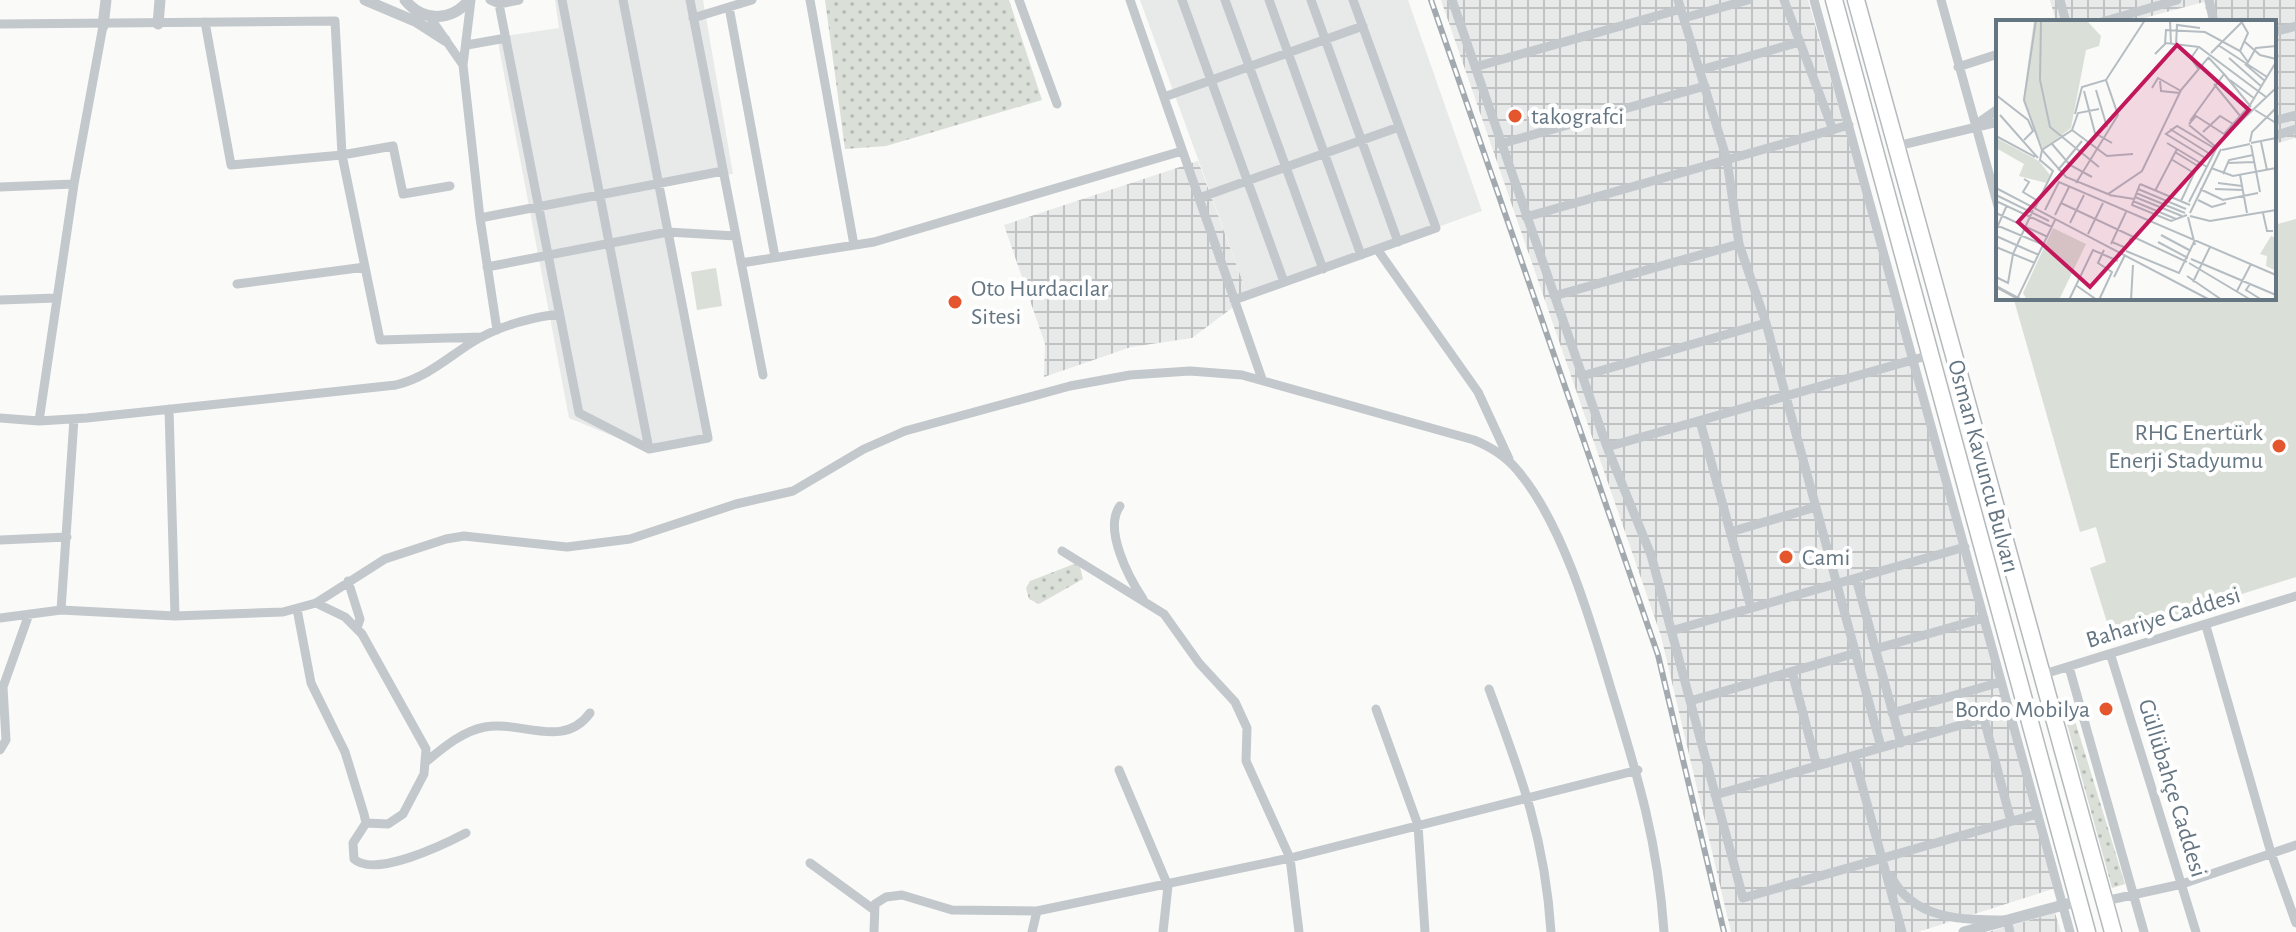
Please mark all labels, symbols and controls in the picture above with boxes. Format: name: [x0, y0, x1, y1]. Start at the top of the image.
inset map: [1996, 20, 2276, 300]
place label: takografci: [1531, 105, 1624, 129]
marker: takografci: [1506, 107, 1524, 125]
place label: Oto Hurdacılar Sitesi: [971, 277, 1109, 329]
marker: Oto Hurdacılar Sitesi: [946, 293, 964, 311]
street label: Osman Kavuncu Bulvarı: [1943, 357, 2023, 575]
place label: RHG Enertürk Enerji Stadyumu: [2108, 421, 2263, 473]
marker: RHG Enertürk Enerji Stadyumu: [2270, 437, 2288, 455]
place label: Cami: [1802, 546, 1850, 570]
marker: Cami: [1777, 548, 1795, 566]
street label: Bahariye Caddesi: [2083, 583, 2243, 653]
street label: Güllübahçe Caddesi: [2134, 697, 2211, 880]
place label: Bordo Mobilya: [1955, 698, 2090, 722]
marker: Bordo Mobilya: [2097, 700, 2115, 718]

